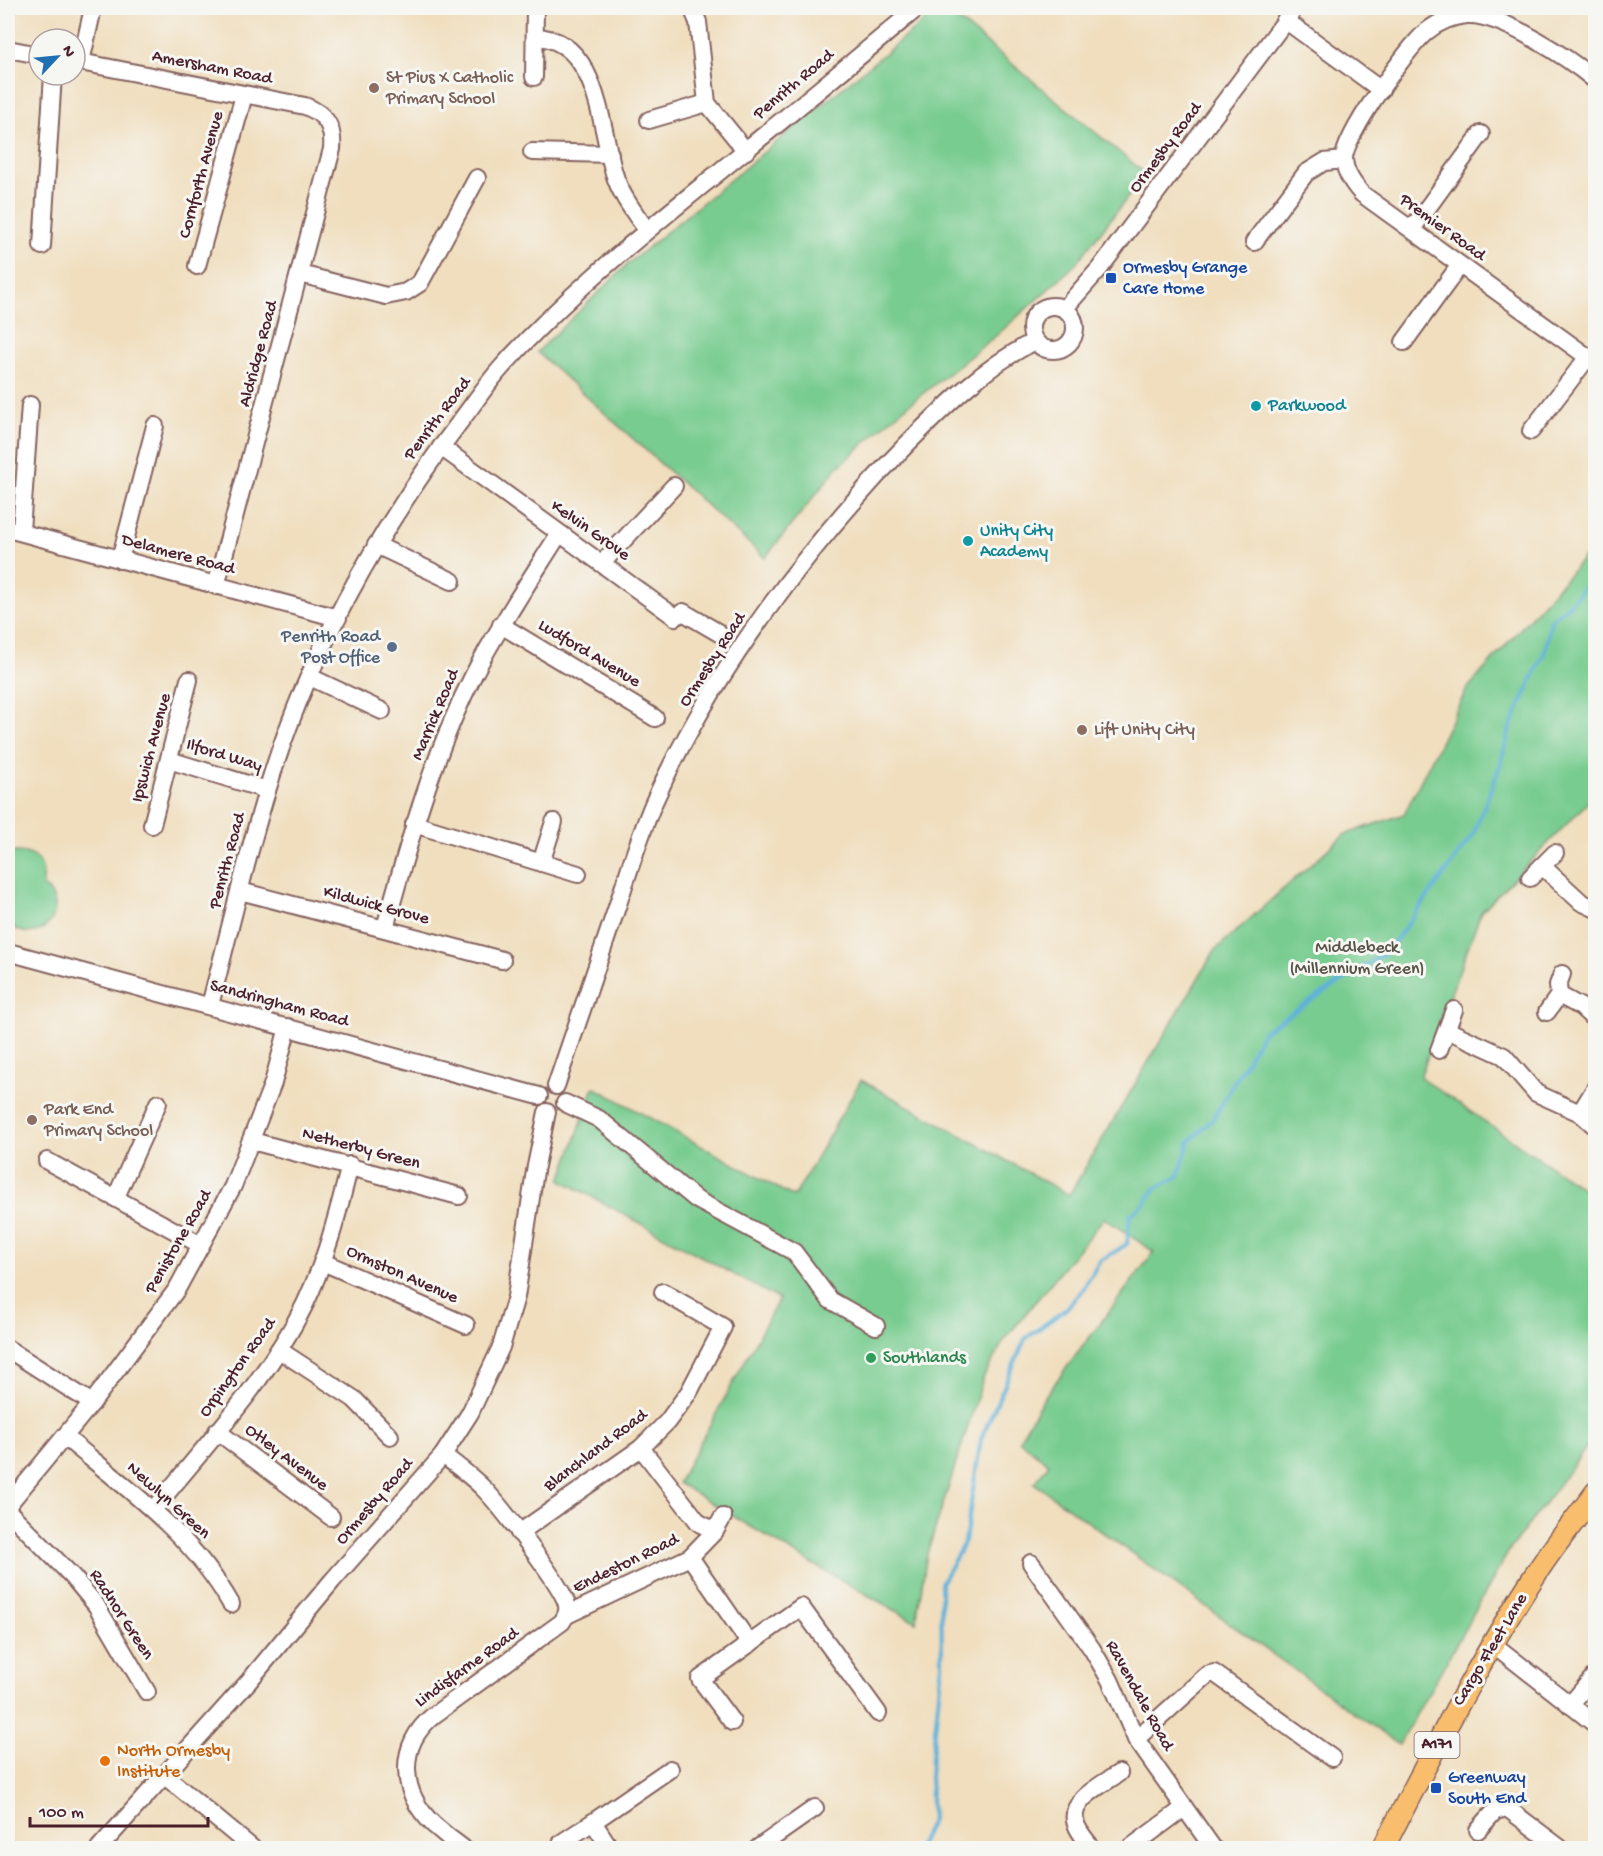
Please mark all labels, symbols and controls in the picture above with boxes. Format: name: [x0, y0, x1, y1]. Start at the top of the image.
north arrow: [27, 27, 87, 87]
text: N: [57, 43, 78, 61]
street label: Penrith Road: [749, 44, 840, 125]
street label: Amersham Road: [150, 46, 275, 90]
place label: St Pius X Catholic Primary School: [385, 68, 514, 110]
marker: St Pius X Catholic Primary School: [367, 81, 381, 95]
street label: Ormesby Road: [1125, 97, 1208, 197]
street label: Cornforth Avenue: [175, 109, 229, 241]
street label: Premier Road: [1394, 189, 1490, 267]
place label: Ormesby Grange Care Home: [1123, 258, 1248, 300]
marker: Ormesby Grange Care Home: [1104, 271, 1118, 285]
street label: Aldridge Road: [235, 297, 284, 409]
street label: Penrith Road: [399, 372, 477, 466]
place label: Parkwood: [1267, 396, 1347, 417]
marker: Parkwood: [1249, 399, 1263, 413]
street label: Kelvin Grove: [546, 496, 634, 566]
place label: Unity City Academy: [980, 521, 1053, 563]
street label: Delamere Road: [118, 530, 238, 581]
marker: Unity City Academy: [961, 534, 975, 548]
street label: Ormesby Road: [675, 608, 752, 711]
street label: Ludford Avenue: [534, 615, 645, 693]
place label: Penrith Road Post Office: [280, 627, 381, 669]
marker: Penrith Road Post Office: [385, 640, 399, 654]
street label: Marrick Road: [407, 665, 465, 764]
street label: Ipswich Avenue: [127, 691, 177, 805]
place label: Lift Unity City: [1094, 720, 1195, 741]
marker: Lift Unity City: [1075, 723, 1089, 737]
street label: Ilford Way: [183, 734, 265, 778]
street label: Penrith Road: [205, 809, 251, 912]
street label: Kildwick Grove: [321, 882, 432, 930]
park label: Middlebeck (Millennium Green): [1289, 938, 1425, 980]
street label: Sandringham Road: [207, 975, 352, 1033]
place label: Park End Primary School: [43, 1100, 153, 1142]
marker: Park End Primary School: [25, 1113, 39, 1127]
street label: Netherby Green: [300, 1123, 423, 1175]
street label: Penistone Road: [140, 1185, 218, 1299]
street label: Ormston Avenue: [343, 1241, 462, 1309]
street label: Orpington Road: [195, 1313, 282, 1422]
place label: Southlands: [883, 1348, 967, 1369]
marker: Southlands: [864, 1351, 878, 1365]
street label: Blanchland Road: [539, 1404, 653, 1497]
street label: Otley Avenue: [240, 1420, 332, 1497]
street label: Ormesby Road: [332, 1453, 419, 1550]
street label: Newlyn Green: [122, 1458, 215, 1544]
street label: Endeston Road: [570, 1529, 684, 1599]
street label: Radnor Green: [84, 1566, 158, 1664]
street label: Cargo Fleet Lane: [1449, 1589, 1533, 1710]
street label: Lindisfarne Road: [411, 1622, 524, 1713]
street label: Ravendale Road: [1100, 1637, 1179, 1756]
road number: A171: [1414, 1732, 1460, 1758]
place label: North Ormesby Institute: [117, 1741, 230, 1783]
marker: North Ormesby Institute: [98, 1754, 112, 1768]
place label: Greenway South End: [1448, 1768, 1527, 1810]
marker: Greenway South End: [1429, 1781, 1443, 1795]
scale bar: [30, 1790, 208, 1828]
text: 100 m: [38, 1803, 84, 1824]

